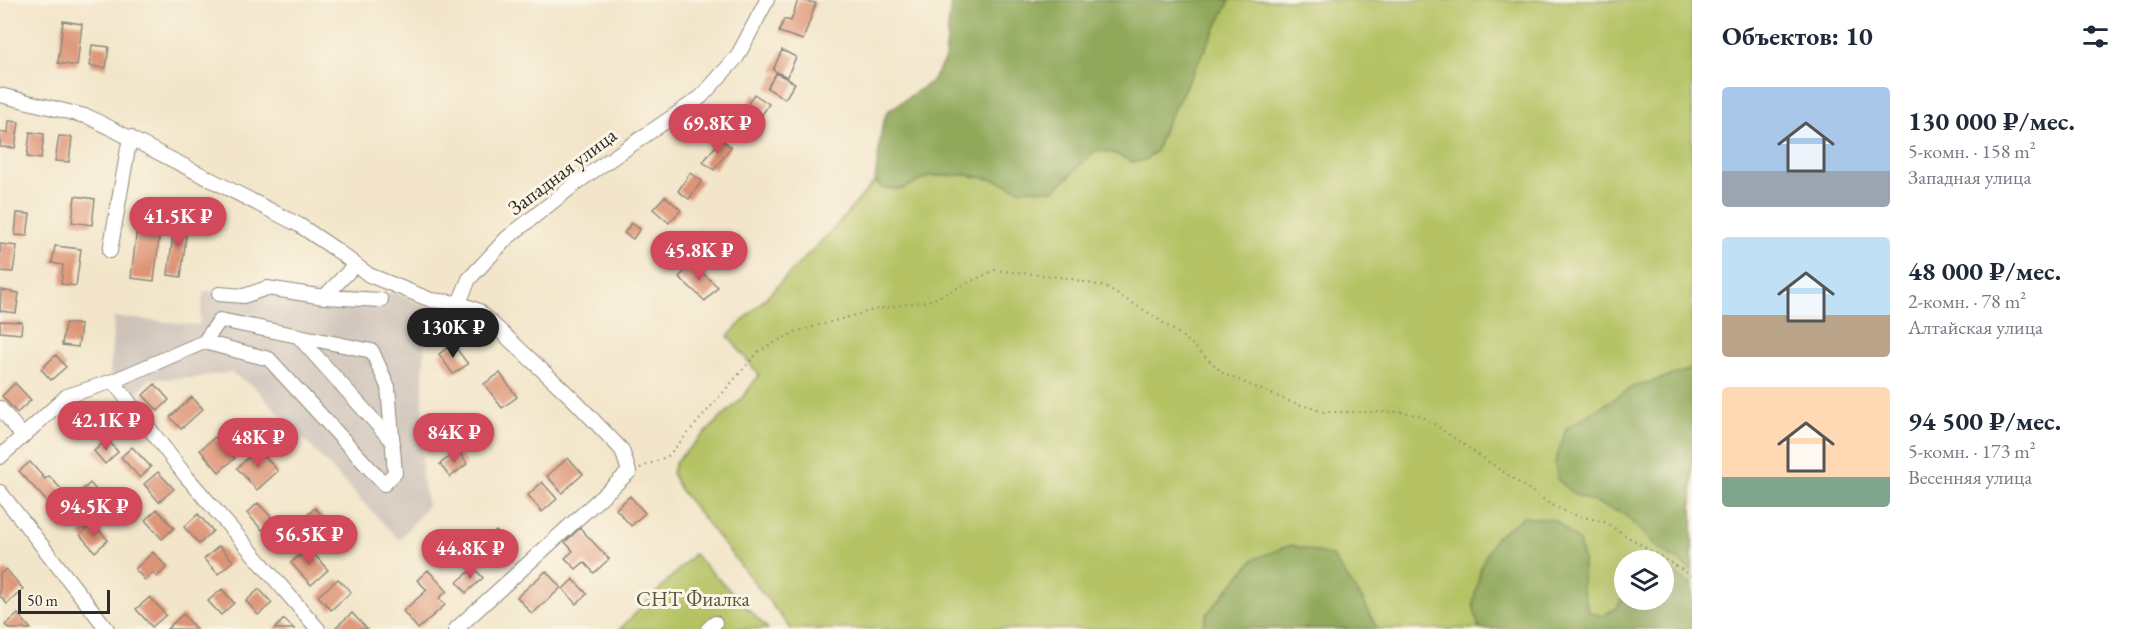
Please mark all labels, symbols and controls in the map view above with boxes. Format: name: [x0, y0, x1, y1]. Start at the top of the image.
text: Объектов: 10: [1722, 19, 1873, 53]
icon: filters: [2079, 20, 2112, 53]
pin: 69.8K ₽: [662, 104, 772, 155]
text: 130 000 ₽/мес.: [1908, 104, 2075, 138]
text: 69.8K ₽: [683, 110, 751, 136]
icon: home: [1770, 111, 1842, 183]
street label: Западная улица: [502, 121, 622, 221]
text: 5-комн. · 158 m²: [1908, 138, 2036, 164]
text: Западная улица: [1908, 164, 2031, 190]
pin: 41.5K ₽: [123, 197, 233, 248]
text: 41.5K ₽: [144, 203, 212, 229]
pin: 45.8K ₽: [644, 231, 754, 282]
text: 45.8K ₽: [665, 237, 733, 263]
text: 48 000 ₽/мес.: [1908, 254, 2061, 288]
icon: home: [1770, 261, 1842, 333]
text: 2-комн. · 78 m²: [1908, 288, 2026, 314]
pin: 130K ₽: [404, 308, 502, 359]
text: 130K ₽: [421, 314, 485, 340]
text: Алтайская улица: [1908, 314, 2043, 340]
pin: 42.1K ₽: [51, 401, 161, 452]
text: 94 500 ₽/мес.: [1908, 404, 2061, 438]
text: 42.1K ₽: [72, 407, 140, 433]
icon: home: [1770, 411, 1842, 483]
pin: 84K ₽: [412, 413, 496, 464]
pin: 48K ₽: [216, 418, 300, 469]
text: 84K ₽: [427, 419, 481, 445]
text: 48K ₽: [231, 424, 285, 450]
text: 5-комн. · 173 m²: [1908, 438, 2036, 464]
text: Весенняя улица: [1908, 464, 2032, 490]
pin: 94.5K ₽: [39, 487, 149, 538]
text: 94.5K ₽: [60, 493, 128, 519]
pin: 56.5K ₽: [254, 515, 364, 566]
text: 56.5K ₽: [275, 521, 343, 547]
pin: 44.8K ₽: [415, 529, 525, 580]
text: 44.8K ₽: [436, 535, 504, 561]
map controls: [1614, 550, 1674, 610]
button: layers: [1614, 550, 1674, 610]
park label: СНТ Фиалка: [636, 585, 751, 612]
scale bar: [18, 587, 110, 614]
text: 50 m: [27, 590, 58, 611]

